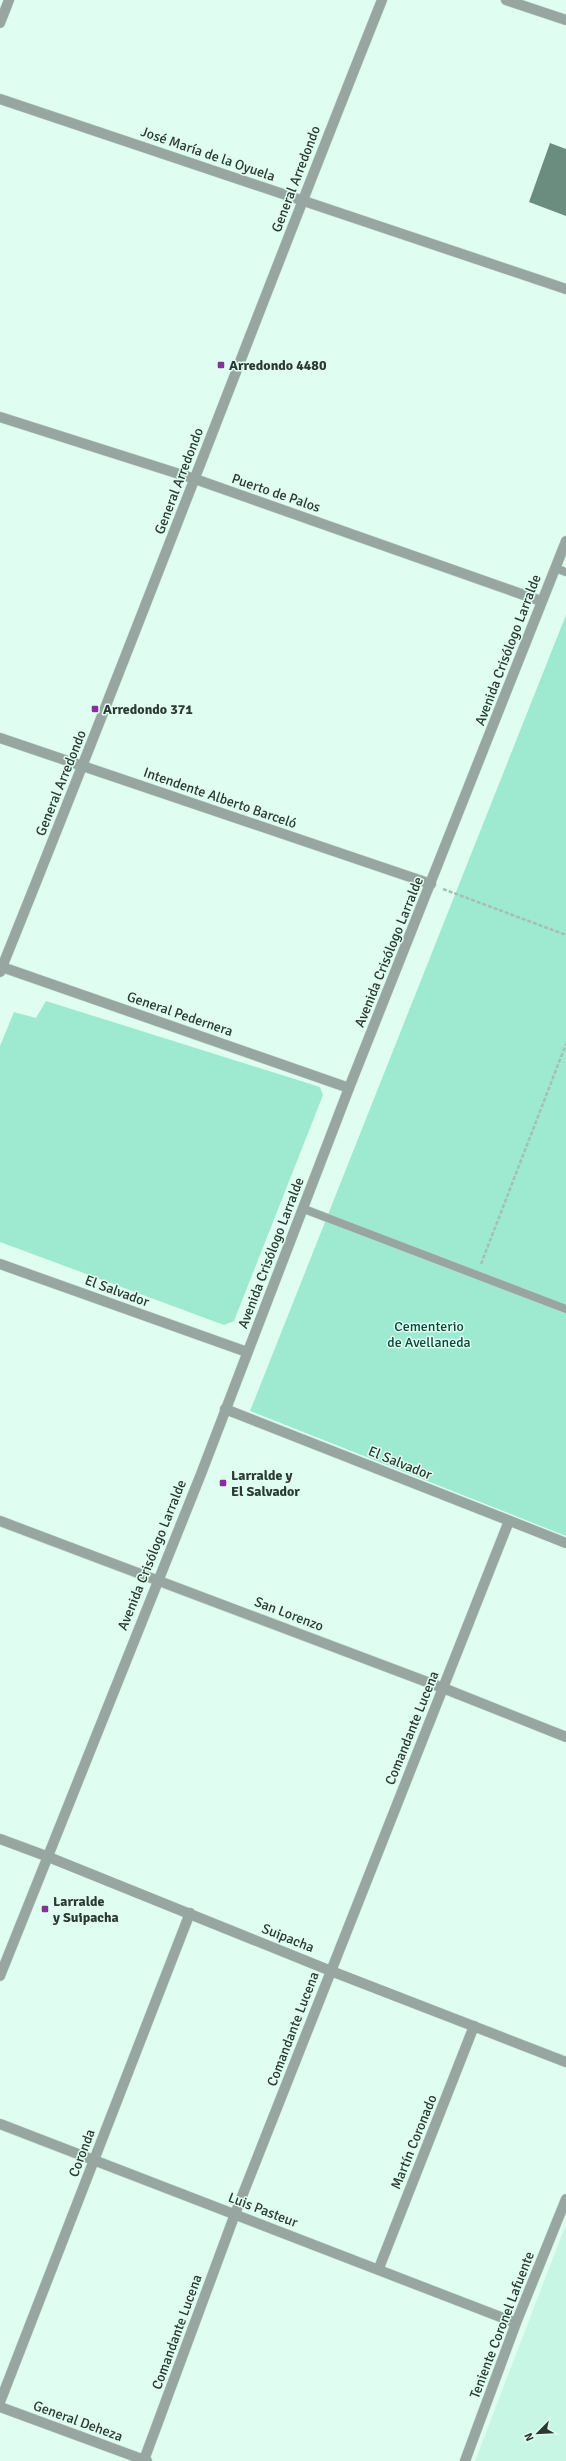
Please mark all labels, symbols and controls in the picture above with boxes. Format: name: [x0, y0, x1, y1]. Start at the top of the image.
street label: José María de la Oyuela: [139, 123, 277, 185]
street label: General Arredondo: [268, 123, 324, 235]
place label: Arredondo 4480: [229, 357, 327, 374]
marker: Arredondo 4480: [216, 360, 226, 370]
street label: General Arredondo: [151, 425, 207, 537]
street label: Puerto de Palos: [229, 470, 323, 516]
street label: Avenida Crisólogo Larralde: [471, 572, 545, 728]
place label: Arredondo 371: [103, 701, 193, 718]
marker: Arredondo 371: [90, 704, 100, 714]
street label: General Arredondo: [32, 728, 90, 838]
street label: Intendente Alberto Barceló: [141, 764, 299, 832]
street label: Avenida Crisólogo Larralde: [351, 874, 427, 1030]
street label: General Pedernera: [125, 988, 235, 1040]
street label: Avenida Crisólogo Larralde: [234, 1175, 308, 1331]
street label: El Salvador: [83, 1272, 152, 1311]
park label: Cementerio de Avellaneda: [387, 1318, 471, 1351]
street label: El Salvador: [366, 1443, 435, 1484]
place label: Larralde y El Salvador: [231, 1467, 300, 1500]
street label: Avenida Crisólogo Larralde: [114, 1477, 190, 1633]
marker: Larralde y El Salvador: [218, 1478, 228, 1488]
street label: San Lorenzo: [252, 1593, 326, 1635]
street label: Comandante Lucena: [381, 1669, 443, 1787]
place label: Larralde y Suipacha: [52, 1893, 119, 1926]
marker: Larralde y Suipacha: [40, 1904, 50, 1914]
street label: Suipacha: [259, 1920, 317, 1956]
street label: Comandante Lucena: [263, 1969, 323, 2089]
street label: Martín Coronado: [387, 2092, 441, 2192]
street label: Coronda: [65, 2127, 99, 2179]
street label: Luis Pasteur: [226, 2189, 301, 2231]
street label: Teniente Coronel Lafuente: [466, 2249, 538, 2401]
street label: Comandante Lucena: [148, 2272, 206, 2392]
street label: General Deheza: [31, 2397, 125, 2445]
north arrow: [518, 2413, 558, 2453]
text: N: [522, 2431, 537, 2443]

